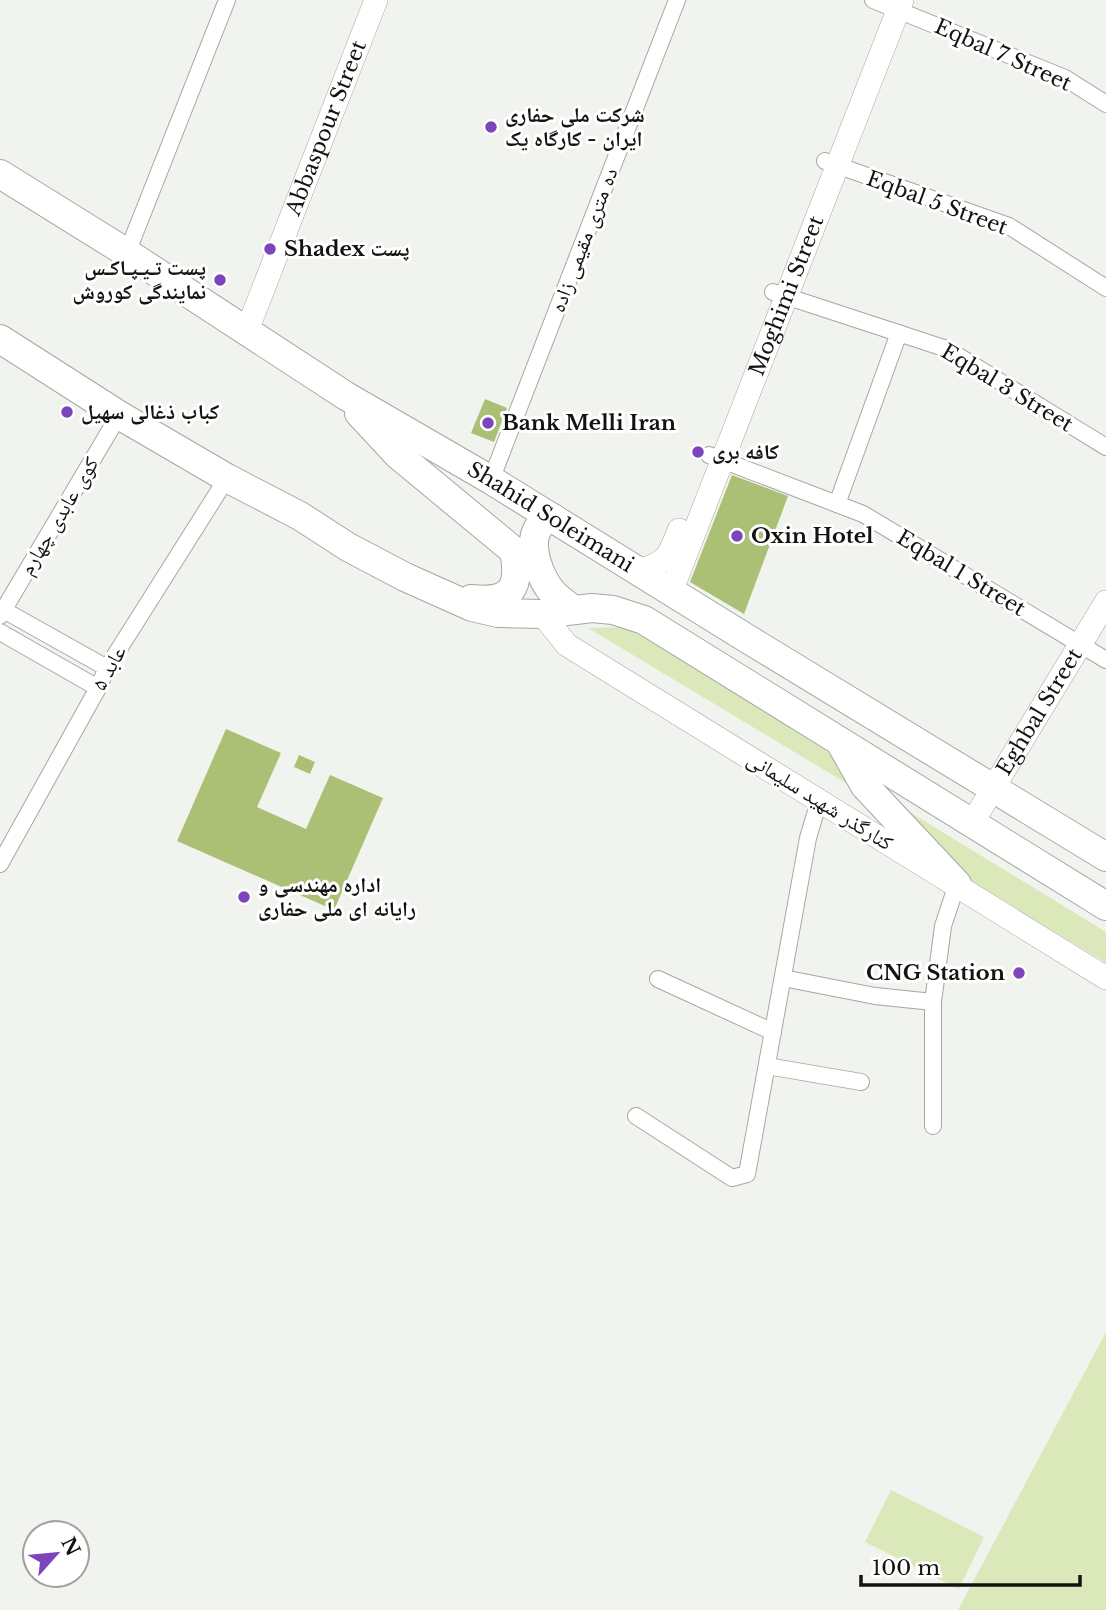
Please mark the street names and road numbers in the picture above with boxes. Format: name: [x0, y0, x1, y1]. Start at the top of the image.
street label: Eqbal 7 Street: [931, 13, 1075, 97]
street label: Abbaspour Street: [280, 37, 372, 220]
street label: ده متری مقیمی زاده: [545, 164, 623, 316]
street label: Eqbal 5 Street: [863, 165, 1011, 241]
street label: Moghimi Street: [744, 212, 829, 379]
street label: Eqbal 3 Street: [936, 338, 1078, 438]
street label: کوی عابدی چهارم: [14, 452, 105, 580]
street label: Shahid Soleimani: [463, 456, 639, 578]
street label: Eqbal 1 Street: [892, 524, 1030, 622]
street label: عابد ۵: [86, 641, 132, 695]
street label: Eghbal Street: [991, 644, 1088, 780]
street label: کنارگذر شهید سلیمانی: [742, 746, 898, 856]

